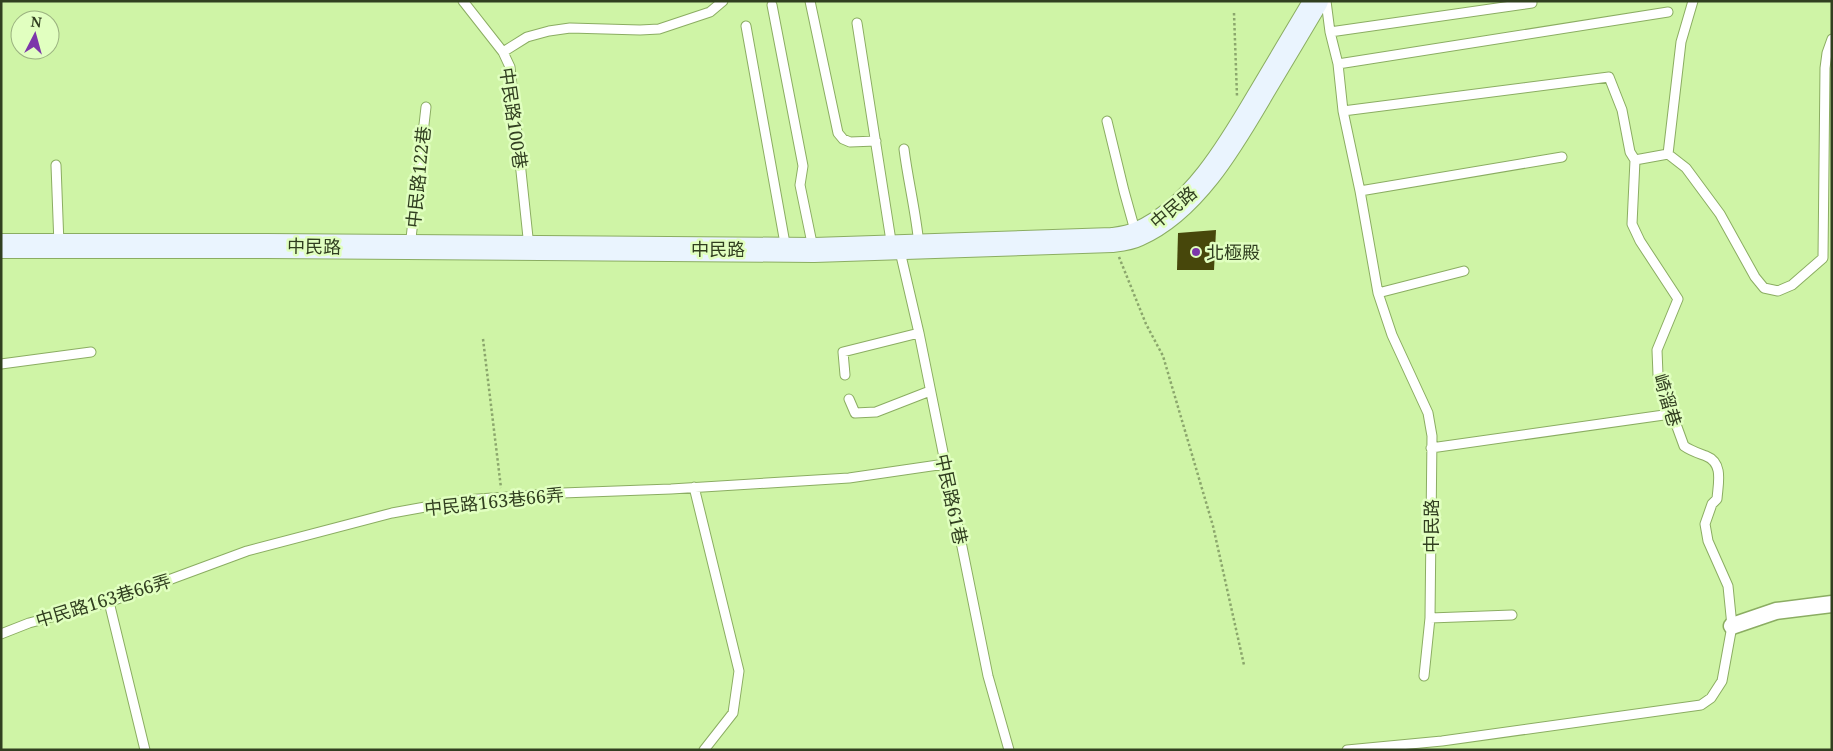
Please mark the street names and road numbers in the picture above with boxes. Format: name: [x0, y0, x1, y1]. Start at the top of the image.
street label: 中民路100巷: [495, 66, 533, 170]
street label: 中民路122巷: [401, 125, 435, 229]
street label: 中民路: [1145, 180, 1201, 234]
street label: 中民路: [287, 234, 341, 258]
street label: 中民路: [691, 237, 745, 261]
street label: 崎溜巷: [1649, 371, 1687, 429]
street label: 中民路61巷: [931, 451, 973, 547]
street label: 中民路163巷66弄: [423, 482, 565, 520]
street label: 中民路: [1419, 499, 1443, 553]
street label: 中民路163巷66弄: [32, 568, 174, 632]

